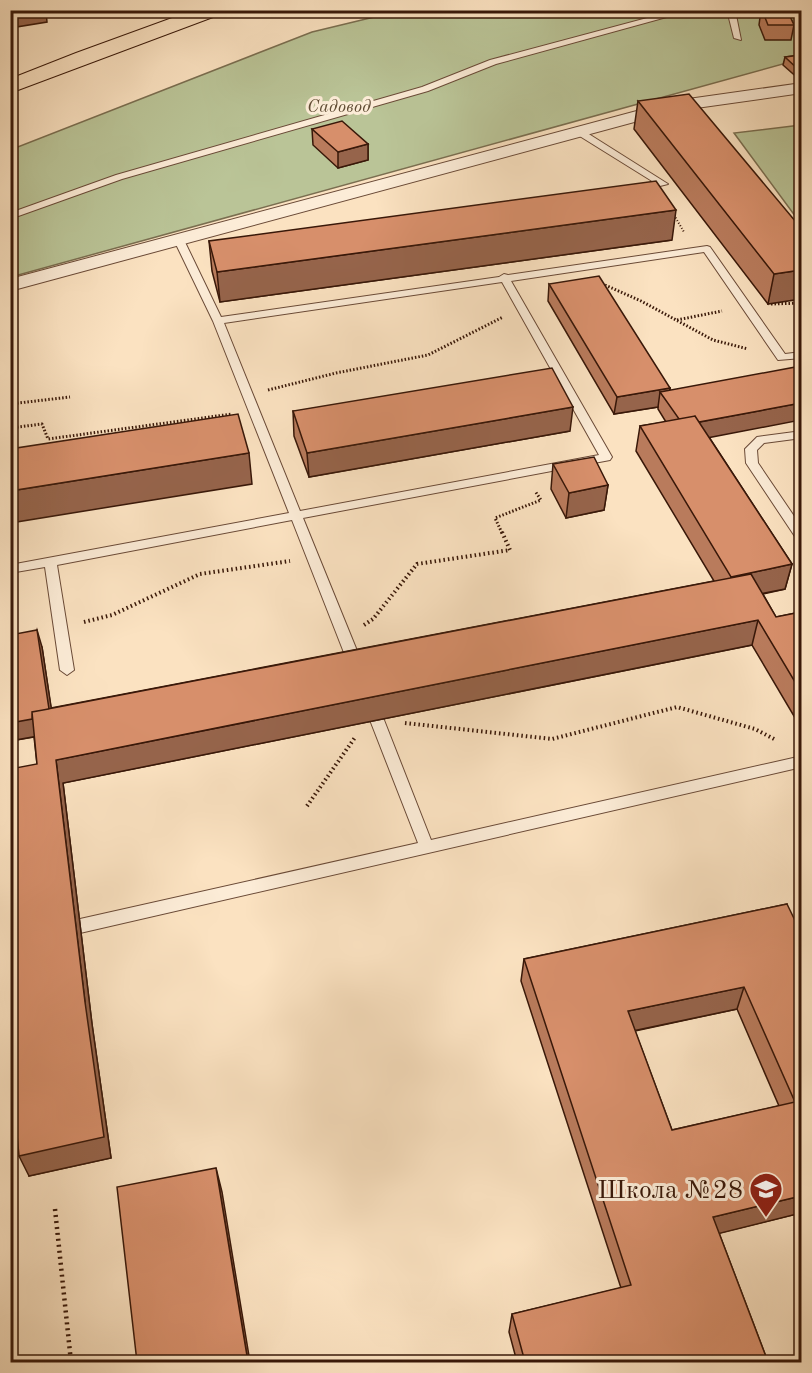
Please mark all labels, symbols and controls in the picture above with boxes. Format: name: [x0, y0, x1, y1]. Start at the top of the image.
park label: Садовод: [307, 98, 371, 116]
school or university icon: Школа №28: [748, 1171, 784, 1218]
place label: Школа №28: [597, 1178, 743, 1204]

